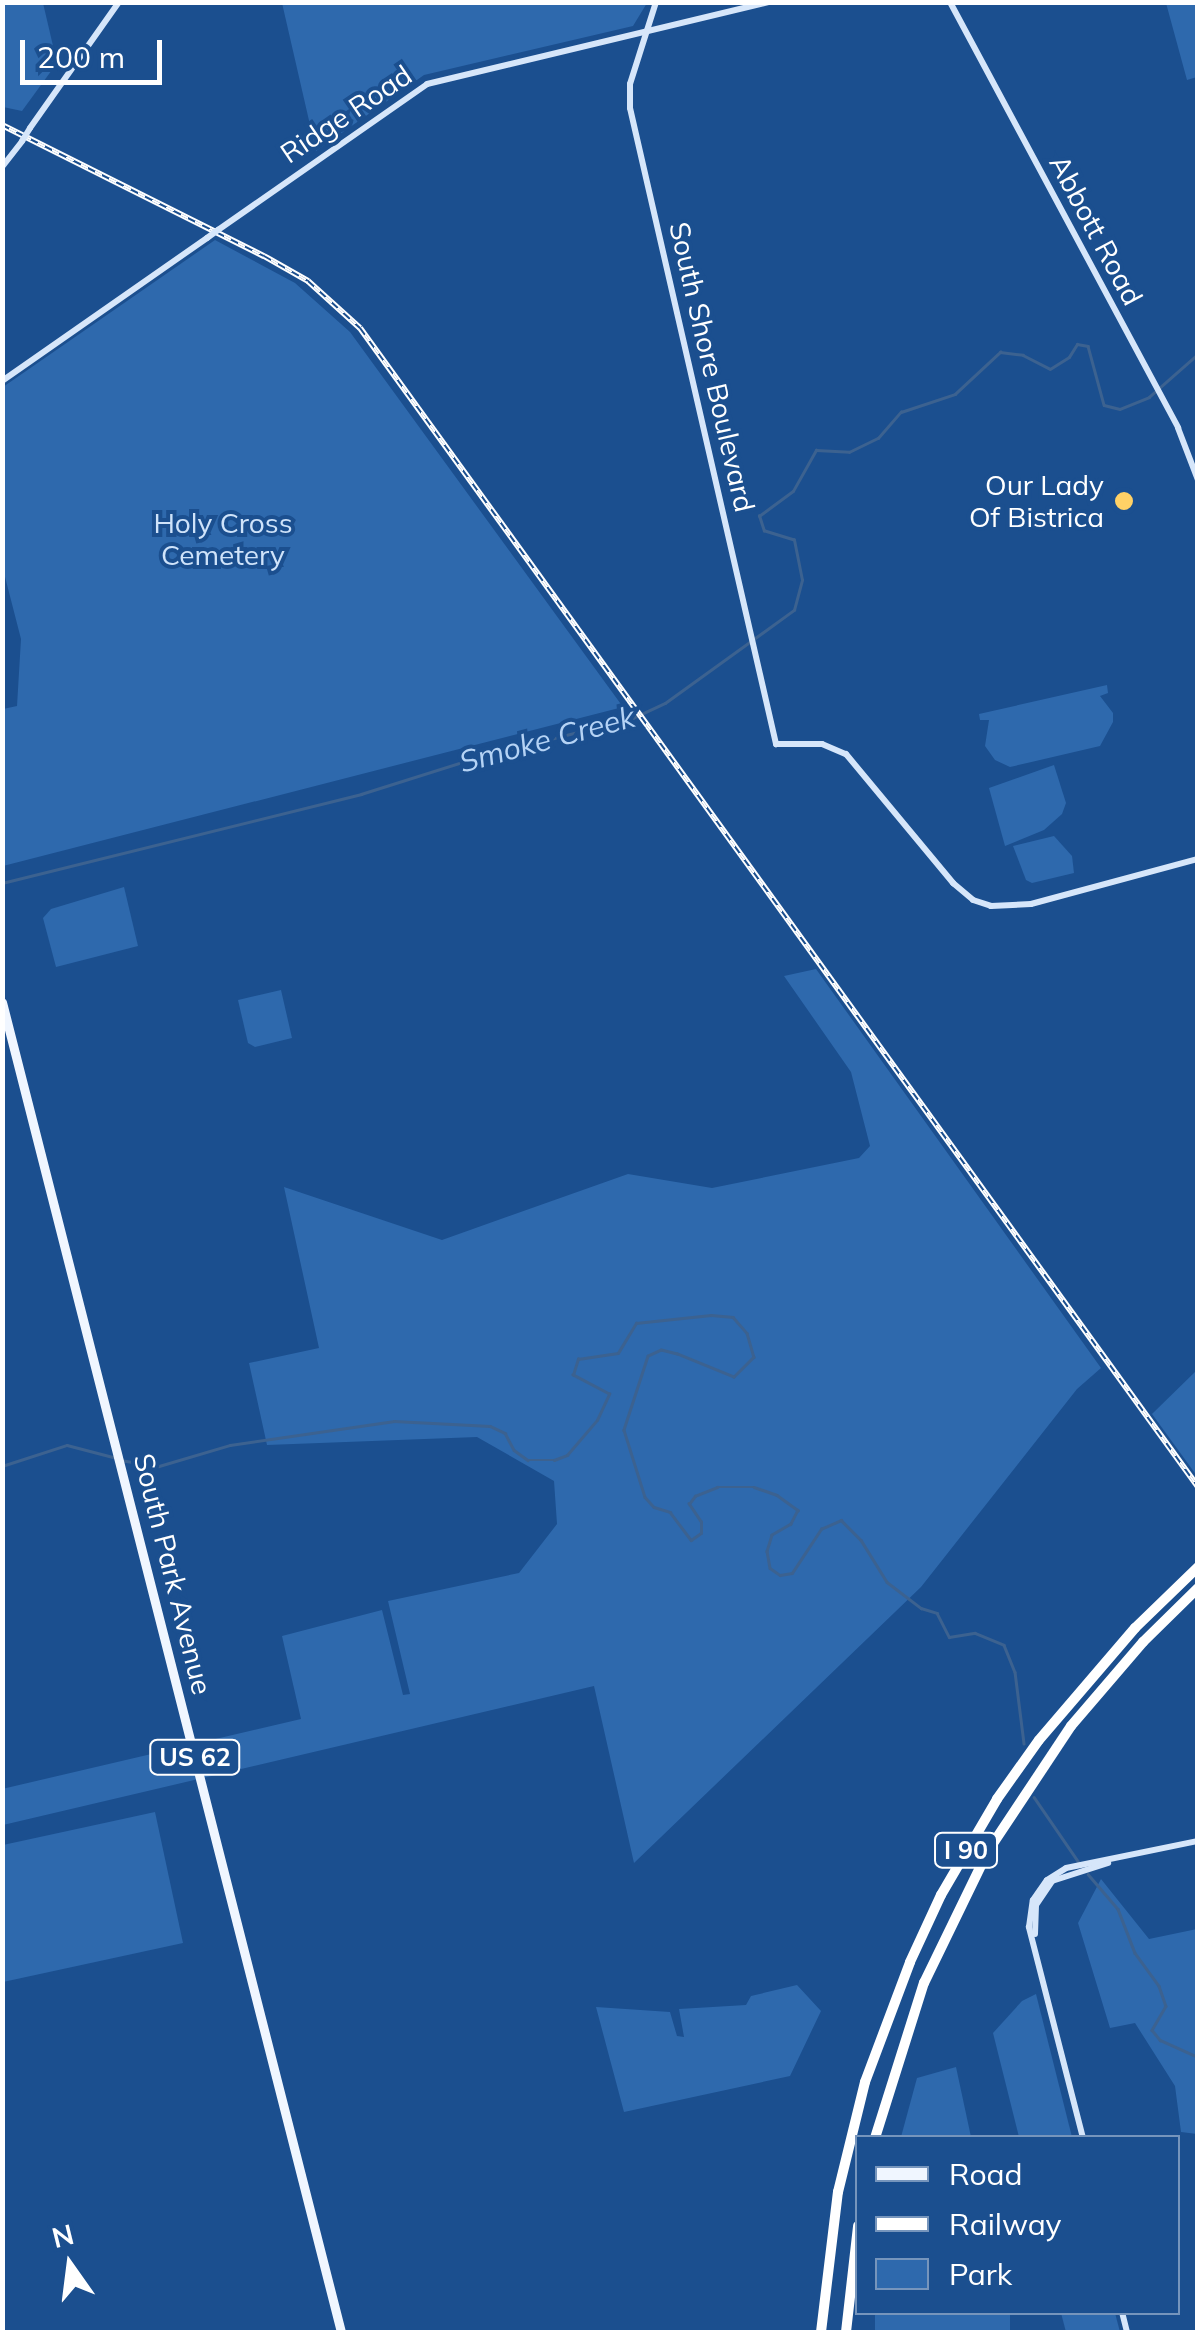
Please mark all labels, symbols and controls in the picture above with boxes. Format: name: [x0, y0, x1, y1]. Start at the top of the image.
scale bar: [25, 20, 168, 82]
text: 200 m: [37, 38, 125, 76]
street label: Ridge Road: [274, 58, 418, 170]
street label: Abbott Road: [1042, 149, 1150, 311]
street label: South Shore Boulevard: [662, 219, 762, 515]
place label: Our Lady Of Bistrica: [969, 468, 1104, 534]
marker: Our Lady Of Bistrica: [1113, 490, 1135, 512]
park label: Holy Cross Cemetery: [153, 506, 293, 572]
water label: Smoke Creek: [455, 698, 639, 780]
street label: South Park Avenue: [127, 1450, 219, 1698]
road number: US 62: [148, 1737, 242, 1777]
road number: I 90: [934, 1830, 998, 1870]
legend: [855, 2135, 1180, 2315]
text: Road: [949, 2155, 1023, 2193]
text: Railway: [949, 2205, 1062, 2243]
north arrow: [20, 2215, 120, 2315]
text: N: [48, 2216, 77, 2255]
text: Park: [949, 2255, 1012, 2293]

